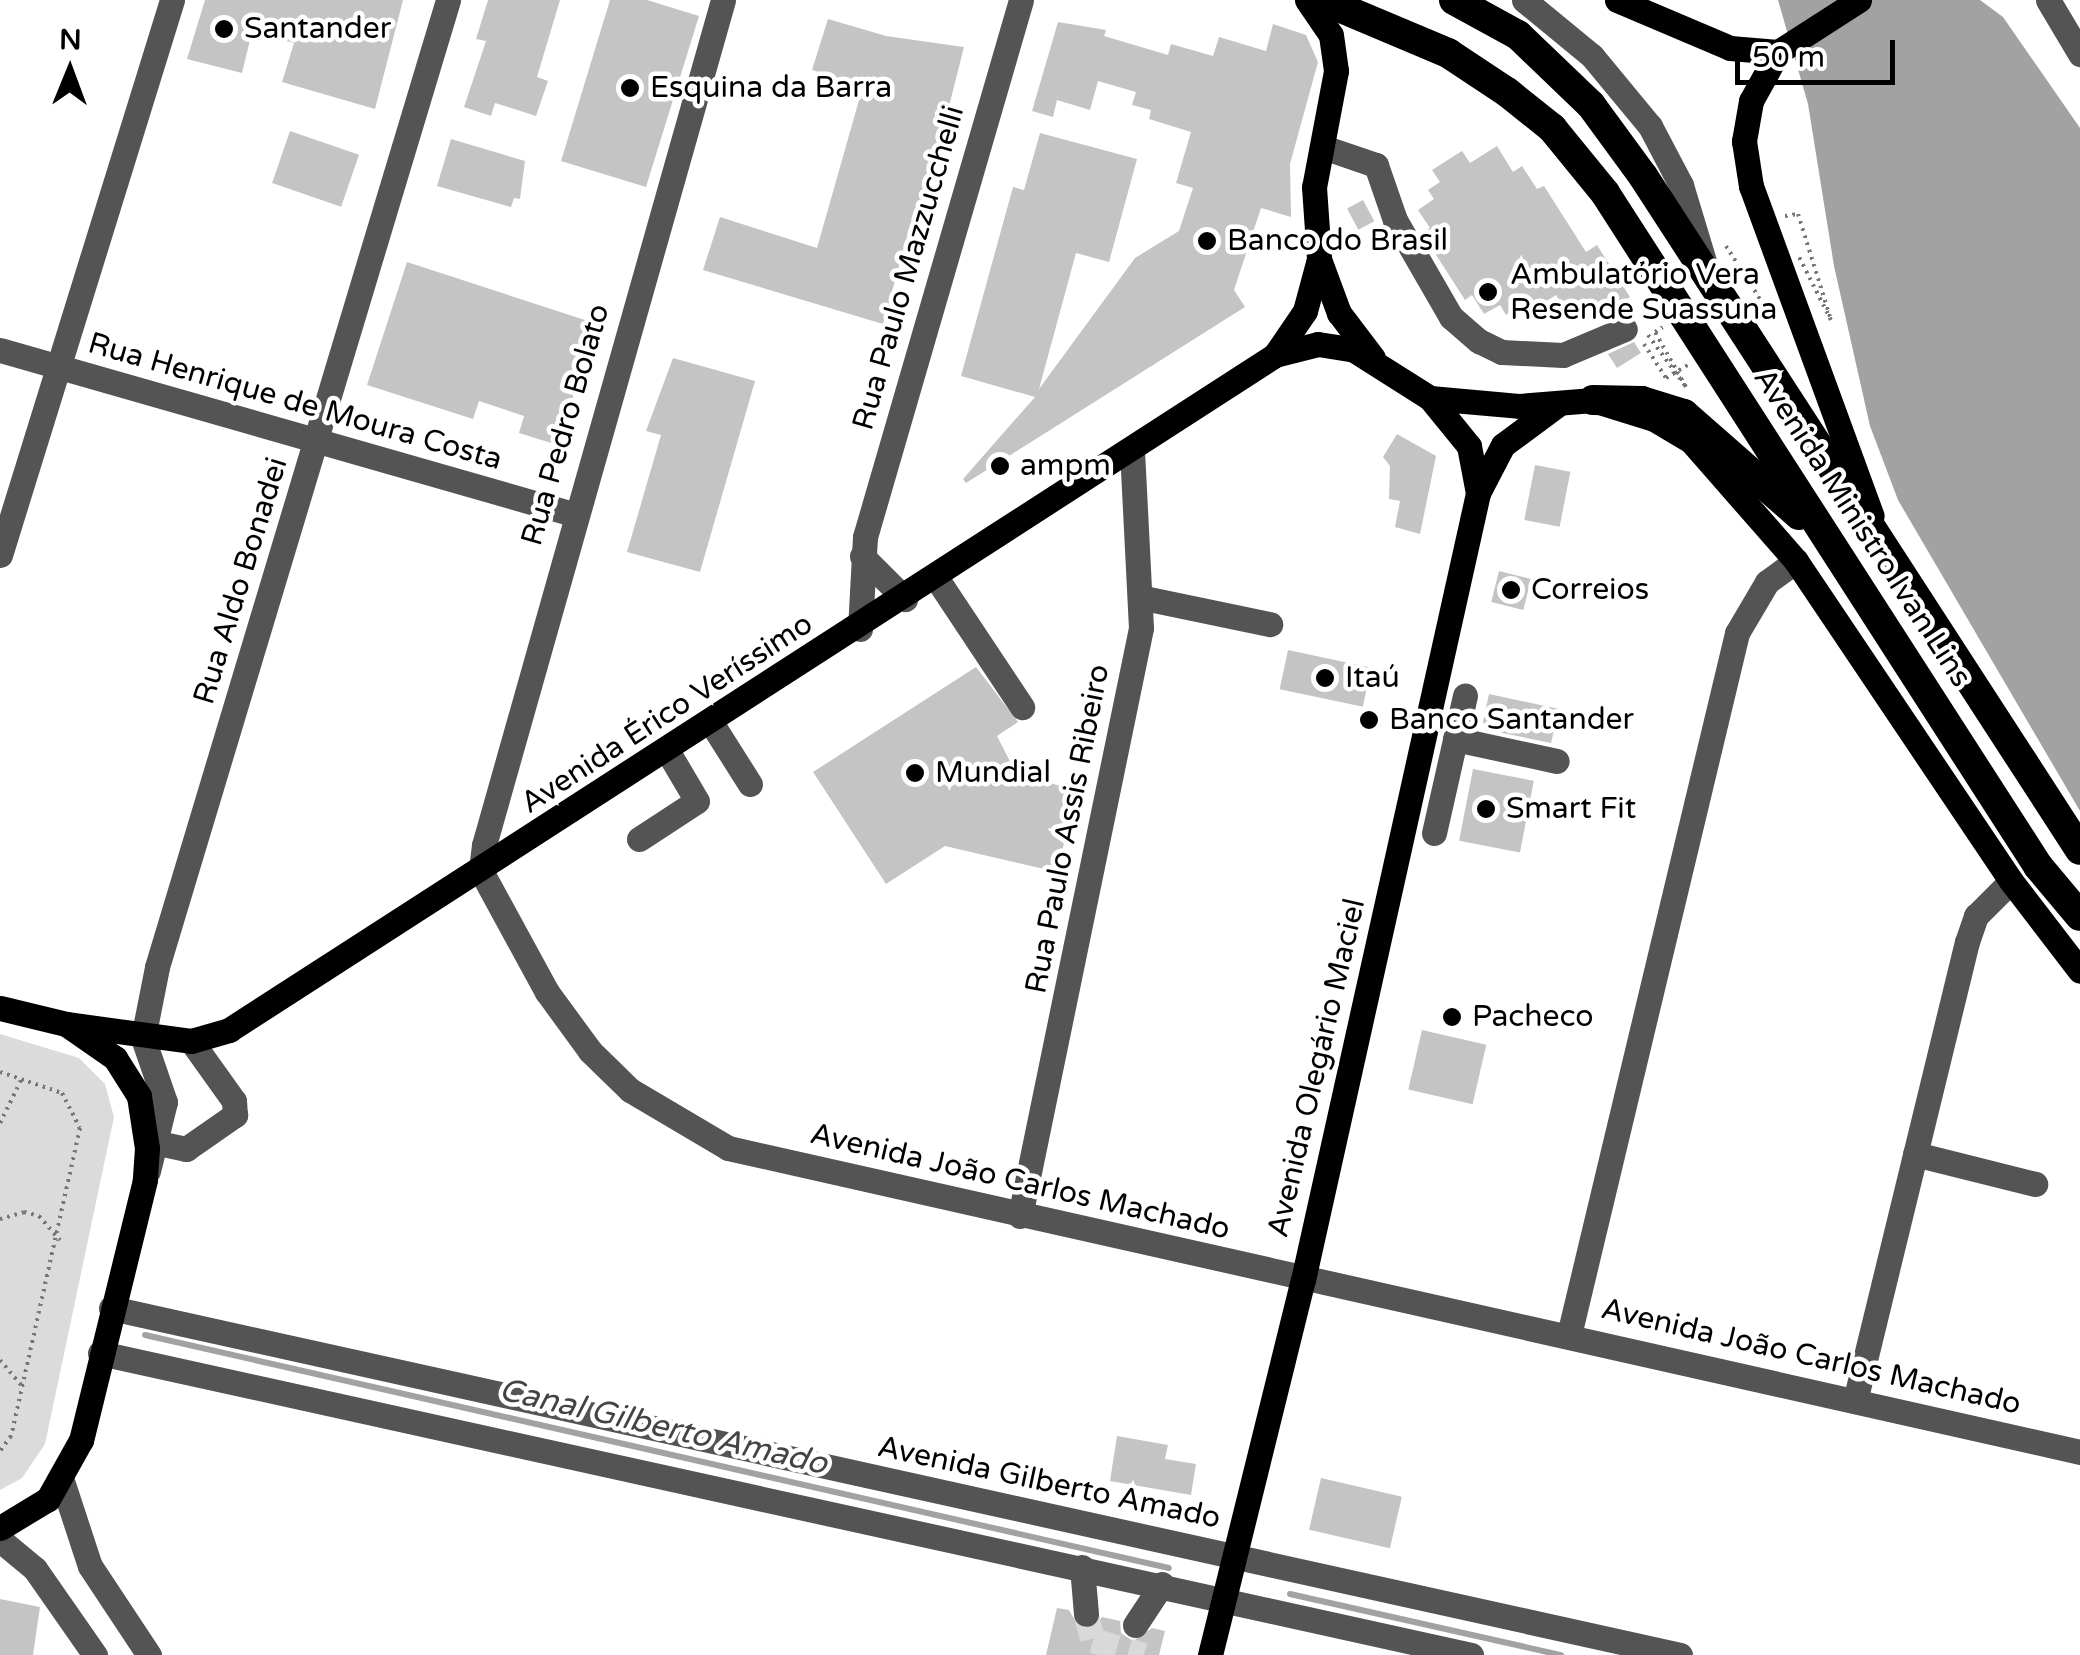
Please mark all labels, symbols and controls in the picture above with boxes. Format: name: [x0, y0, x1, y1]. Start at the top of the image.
place label: Santander: [244, 11, 391, 47]
marker: Santander: [213, 18, 235, 40]
north arrow: [20, 20, 120, 120]
scale bar: [1740, 20, 1900, 82]
text: N: [59, 23, 82, 57]
text: 50 m: [1752, 39, 1825, 76]
place label: Esquina da Barra: [650, 70, 892, 106]
marker: Esquina da Barra: [619, 77, 641, 99]
street label: Rua Paulo Mazzucchelli: [845, 102, 973, 434]
place label: Banco do Brasil: [1227, 223, 1448, 259]
marker: Banco do Brasil: [1196, 230, 1218, 252]
place label: Ambulatório Vera Resende Suassuna: [1510, 257, 1777, 328]
marker: Ambulatório Vera Resende Suassuna: [1475, 279, 1501, 305]
street label: Rua Pedro Bolato: [514, 300, 618, 550]
street label: Rua Henrique de Moura Costa: [84, 326, 506, 478]
street label: Avenida Ministro Ivan Lins: [1746, 362, 1978, 694]
place label: ampm: [1020, 448, 1111, 484]
street label: Rua Aldo Bonadei: [186, 453, 296, 709]
marker: ampm: [989, 455, 1011, 477]
place label: Correios: [1531, 572, 1649, 608]
marker: Correios: [1500, 579, 1522, 601]
street label: Avenida Érico Veríssimo: [515, 606, 819, 822]
place label: Itaú: [1345, 660, 1400, 696]
street label: Rua Paulo Assis Ribeiro: [1018, 661, 1118, 997]
marker: Itaú: [1314, 667, 1336, 689]
place label: Banco Santander: [1389, 702, 1634, 738]
marker: Banco Santander: [1358, 709, 1380, 731]
place label: Mundial: [935, 755, 1051, 791]
marker: Mundial: [904, 762, 926, 784]
place label: Smart Fit: [1506, 791, 1636, 827]
marker: Smart Fit: [1475, 798, 1497, 820]
street label: Avenida Olegário Maciel: [1261, 895, 1373, 1241]
place label: Pacheco: [1472, 999, 1594, 1035]
marker: Pacheco: [1441, 1006, 1463, 1028]
street label: Avenida João Carlos Machado: [807, 1116, 1233, 1248]
street label: Avenida João Carlos Machado: [1598, 1291, 2024, 1423]
water label: Canal Gilberto Amado: [495, 1371, 831, 1483]
street label: Avenida Gilberto Amado: [874, 1429, 1224, 1537]

